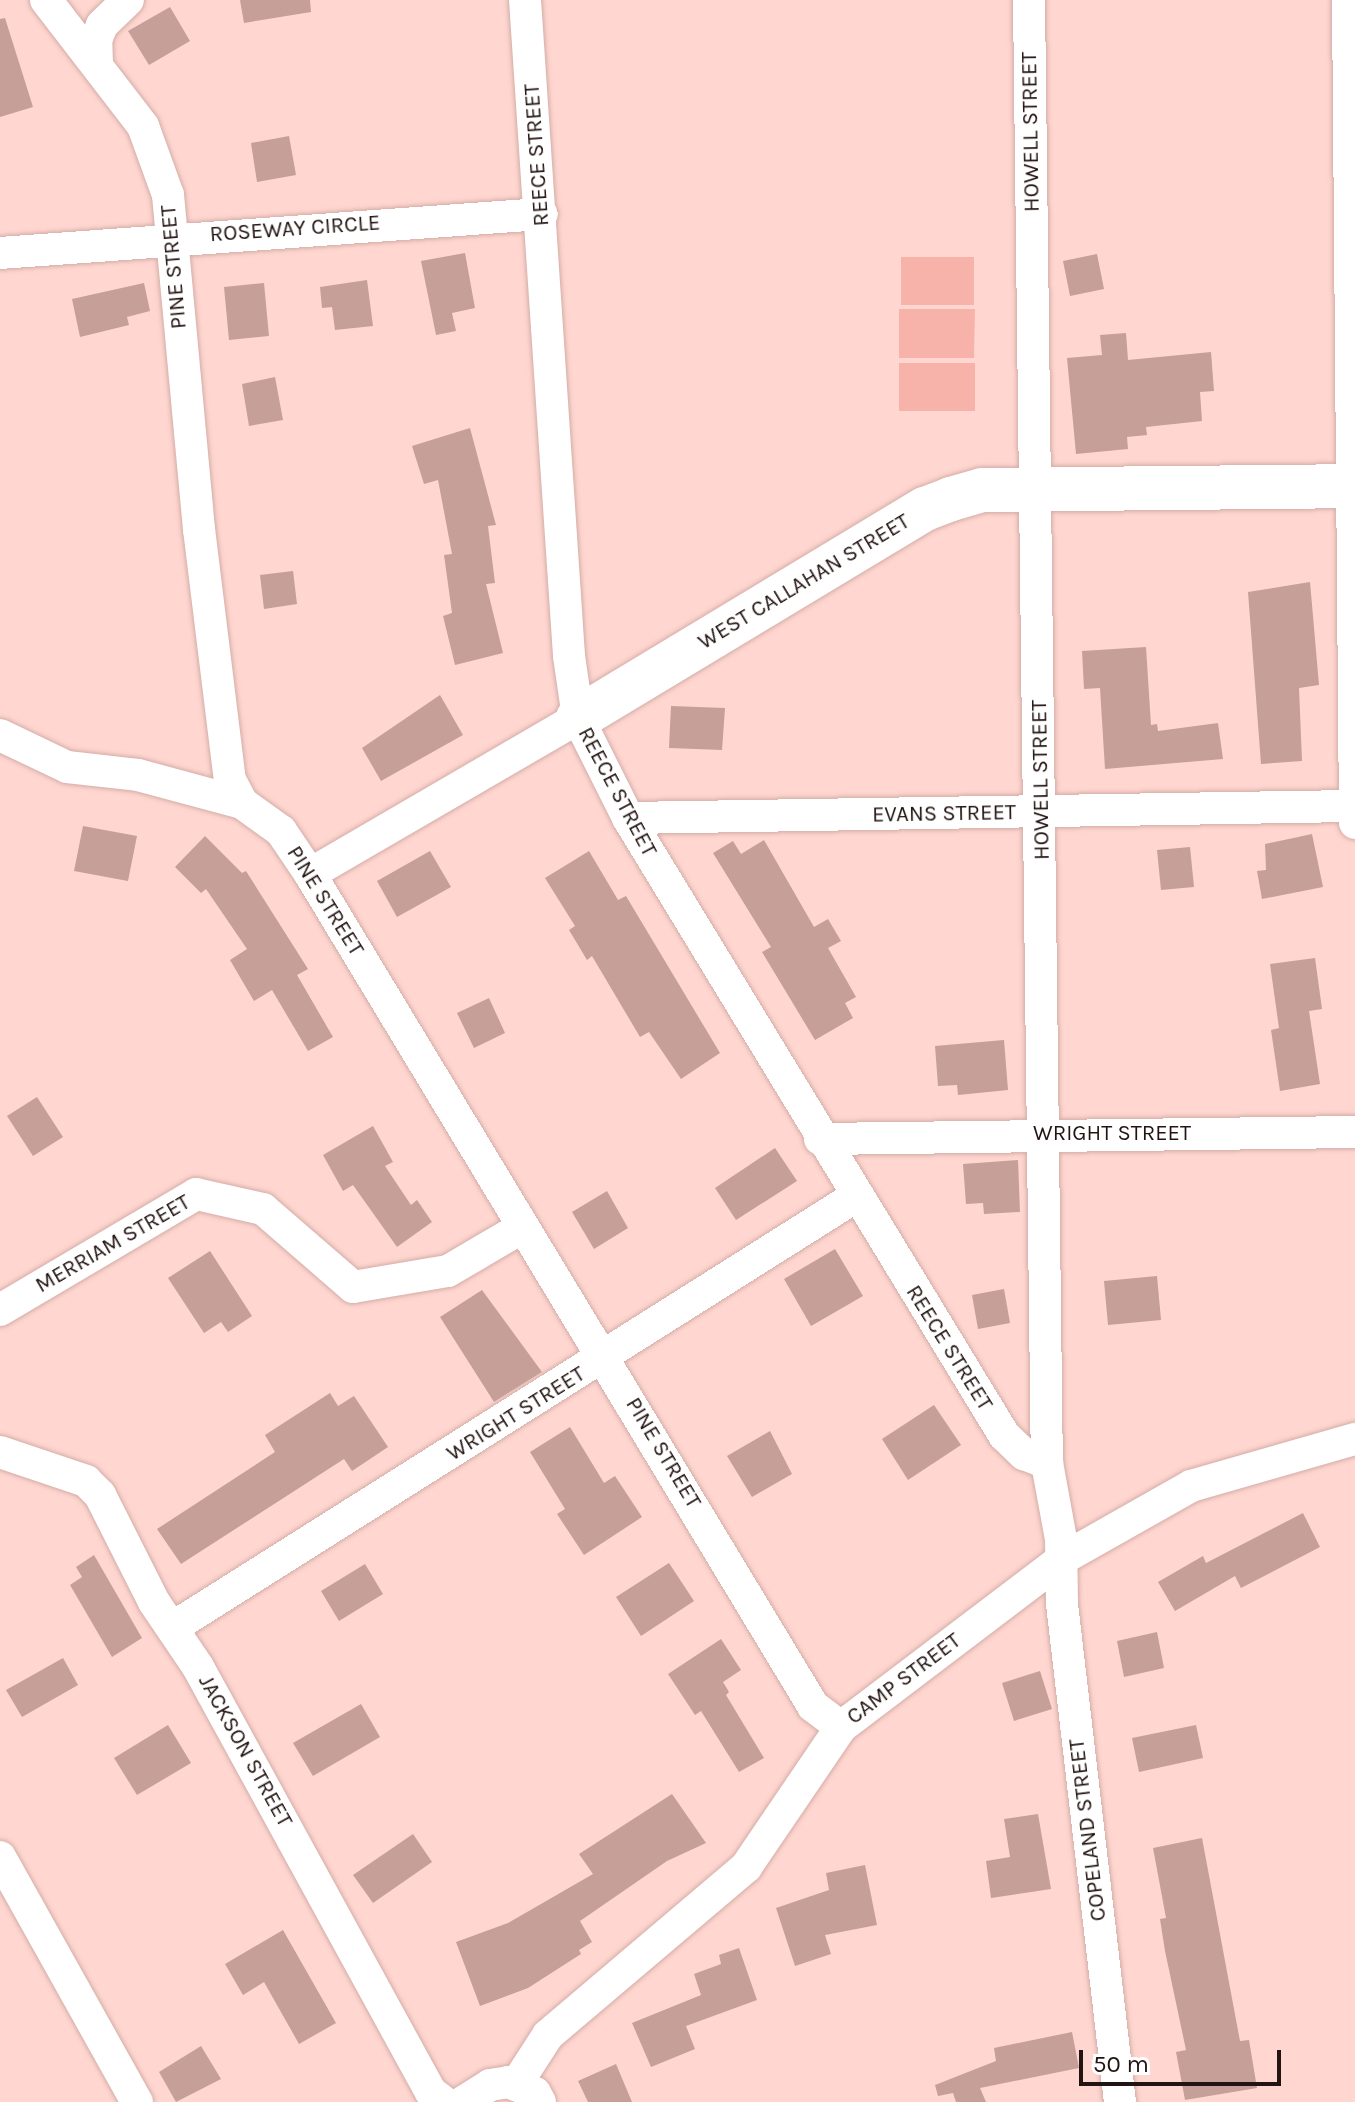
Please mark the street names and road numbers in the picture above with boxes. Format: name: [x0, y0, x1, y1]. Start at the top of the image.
street label: HOWELL STREET: [1016, 52, 1046, 212]
street label: REECE STREET: [519, 83, 555, 227]
street label: PINE STREET: [155, 204, 193, 330]
street label: ROSEWAY CIRCLE: [209, 210, 381, 248]
street label: WEST CALLAHAN STREET: [693, 508, 915, 656]
street label: HOWELL STREET: [1026, 700, 1056, 860]
street label: REECE STREET: [572, 723, 662, 861]
street label: EVANS STREET: [872, 800, 1016, 828]
street label: PINE STREET: [281, 841, 369, 961]
street label: WRIGHT STREET: [1033, 1121, 1191, 1147]
street label: MERRIAM STREET: [31, 1189, 195, 1299]
street label: REECE STREET: [900, 1280, 998, 1416]
street label: WRIGHT STREET: [442, 1361, 590, 1467]
street label: PINE STREET: [620, 1393, 706, 1513]
street label: CAMP STREET: [842, 1628, 966, 1730]
street label: JACKSON STREET: [192, 1670, 298, 1832]
street label: COPELAND STREET: [1064, 1737, 1112, 1923]

